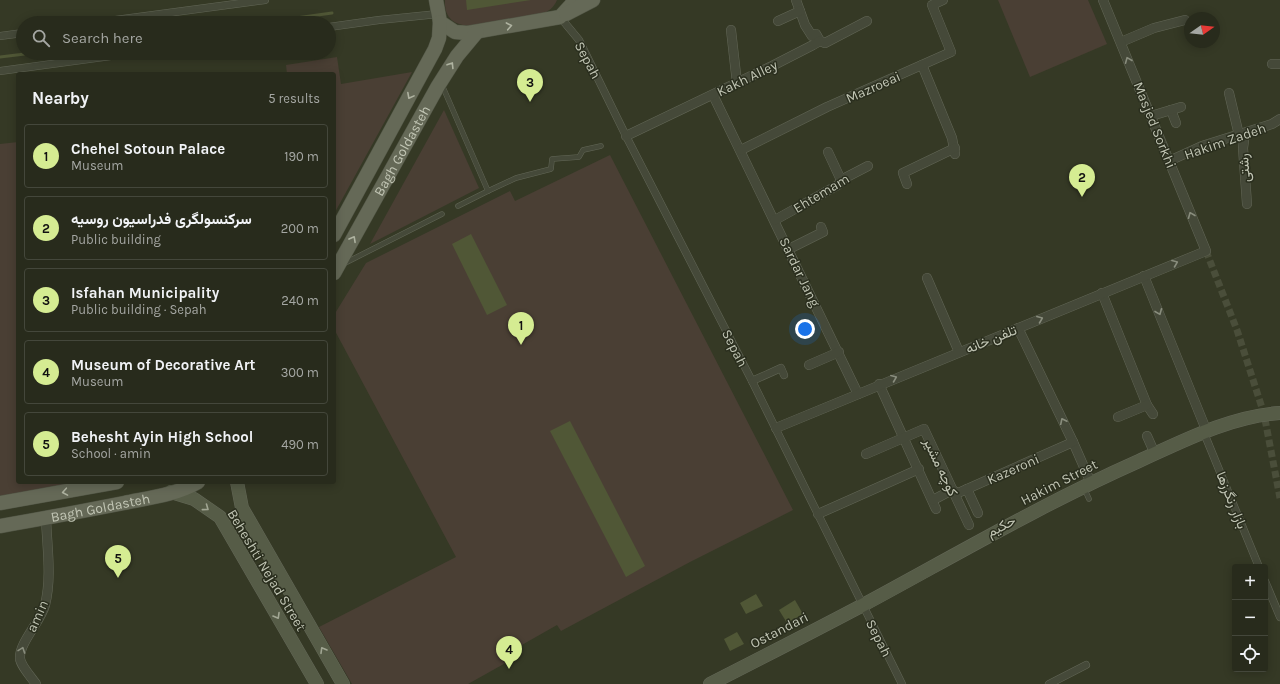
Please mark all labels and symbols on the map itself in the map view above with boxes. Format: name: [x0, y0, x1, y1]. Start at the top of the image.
north arrow: [1184, 12, 1220, 48]
one-way arrow: [506, 23, 512, 31]
street label: Sepah: [571, 39, 604, 82]
street label: Kakh Alley: [714, 56, 781, 100]
one-way arrow: [1125, 57, 1133, 65]
one-way arrow: [447, 62, 454, 69]
street label: Mazroeai: [843, 68, 903, 107]
pin: 3: [517, 69, 543, 102]
street label: Masjed Sorkhi: [1129, 79, 1180, 171]
one-way arrow: [407, 92, 415, 100]
street label: Bagh Goldasteh: [371, 103, 434, 199]
street label: Hakim Zadeh: [1182, 120, 1268, 163]
street label: رشتی: [1235, 153, 1254, 183]
pin: 2: [1069, 164, 1095, 197]
street label: Ehtemam: [790, 170, 852, 217]
one-way arrow: [1188, 211, 1196, 218]
street label: Sardar Jang: [775, 235, 824, 310]
one-way arrow: [348, 236, 355, 243]
one-way arrow: [1172, 260, 1179, 268]
one-way arrow: [1154, 309, 1162, 316]
pin: 1: [508, 312, 534, 345]
one-way arrow: [1037, 315, 1044, 323]
your location: [795, 319, 815, 339]
street label: تلفن خانه: [963, 321, 1020, 357]
street label: Sepah: [718, 327, 751, 370]
one-way arrow: [891, 375, 898, 383]
one-way arrow: [1060, 418, 1068, 426]
street label: كوچه مشير: [918, 434, 961, 500]
street label: Kazeroni: [984, 450, 1042, 488]
street label: Hakim Street: [1018, 456, 1101, 509]
street label: بازار رنگرزها: [1212, 469, 1251, 531]
one-way arrow: [62, 487, 68, 495]
street label: Bagh Goldasteh: [49, 490, 152, 526]
one-way arrow: [202, 503, 209, 510]
street label: Beheshti Nejad Street: [223, 506, 310, 634]
street label: حکیم: [984, 512, 1019, 541]
pin: 5: [105, 545, 131, 578]
street label: amin: [23, 597, 52, 635]
street label: Ostandari: [747, 609, 811, 652]
one-way arrow: [272, 612, 279, 619]
street label: Sepah: [862, 617, 895, 660]
pin: 4: [496, 636, 522, 669]
one-way arrow: [18, 647, 26, 654]
one-way arrow: [321, 647, 328, 654]

